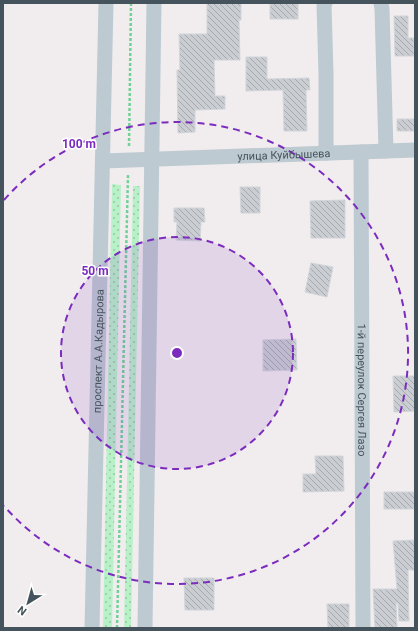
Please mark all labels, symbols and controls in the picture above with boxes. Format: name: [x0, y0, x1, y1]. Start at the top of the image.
text: 100 m: [62, 137, 96, 151]
street label: улица Куйбышева: [237, 146, 331, 163]
text: 50 m: [81, 264, 109, 278]
street label: проспект А.А.Кадырова: [90, 289, 106, 413]
street label: 1-й переулок Сергея Лазо: [355, 324, 369, 456]
centre of rings: [170, 346, 184, 360]
north arrow: [8, 583, 48, 623]
text: N: [15, 603, 29, 618]

